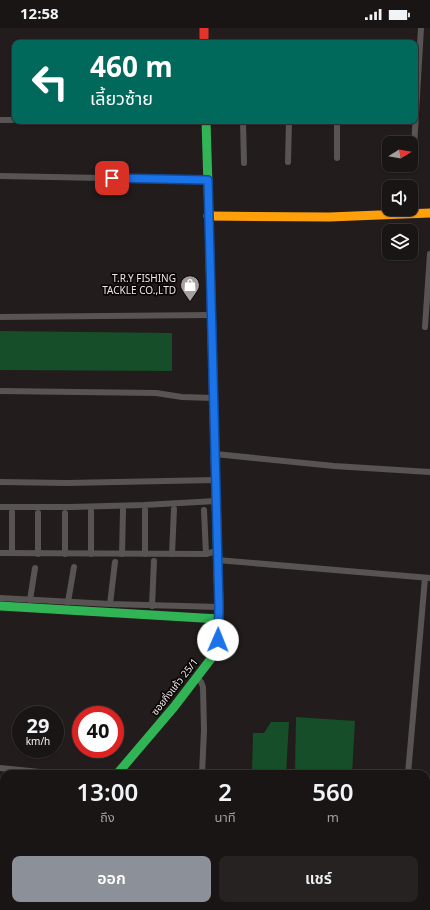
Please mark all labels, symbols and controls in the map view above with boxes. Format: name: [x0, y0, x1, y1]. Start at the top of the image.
text: 12:58: [20, 3, 59, 26]
text: 460 m: [90, 47, 173, 90]
icon: left: [24, 56, 76, 108]
text: เลี้ยวซ้าย: [90, 86, 153, 113]
north arrow: [382, 136, 418, 172]
map controls: [382, 136, 418, 260]
pin: [95, 161, 129, 195]
icon: arrive: [101, 167, 123, 189]
button: sound: [382, 180, 418, 216]
button: layers: [382, 224, 418, 260]
place label: T.R.Y FISHING TACKLE CO.,LTD: [102, 271, 176, 299]
shop icon: T.R.Y FISHING TACKLE CO.,LTD: [179, 274, 201, 302]
position arrow: [197, 619, 239, 661]
street label: ซอยกิ่งแก้ว 25/1: [148, 655, 202, 719]
speed limit sign: 40: [72, 706, 124, 758]
text: 29: [27, 712, 49, 742]
text: km/h: [26, 734, 50, 750]
text: 13:00: [77, 776, 138, 812]
text: 2: [218, 776, 232, 812]
text: 560: [312, 776, 353, 812]
text: ถึง: [100, 808, 115, 828]
text: นาที: [215, 808, 236, 828]
text: m: [327, 808, 339, 828]
button: ออก: [12, 856, 211, 902]
button: แชร์: [219, 856, 418, 902]

